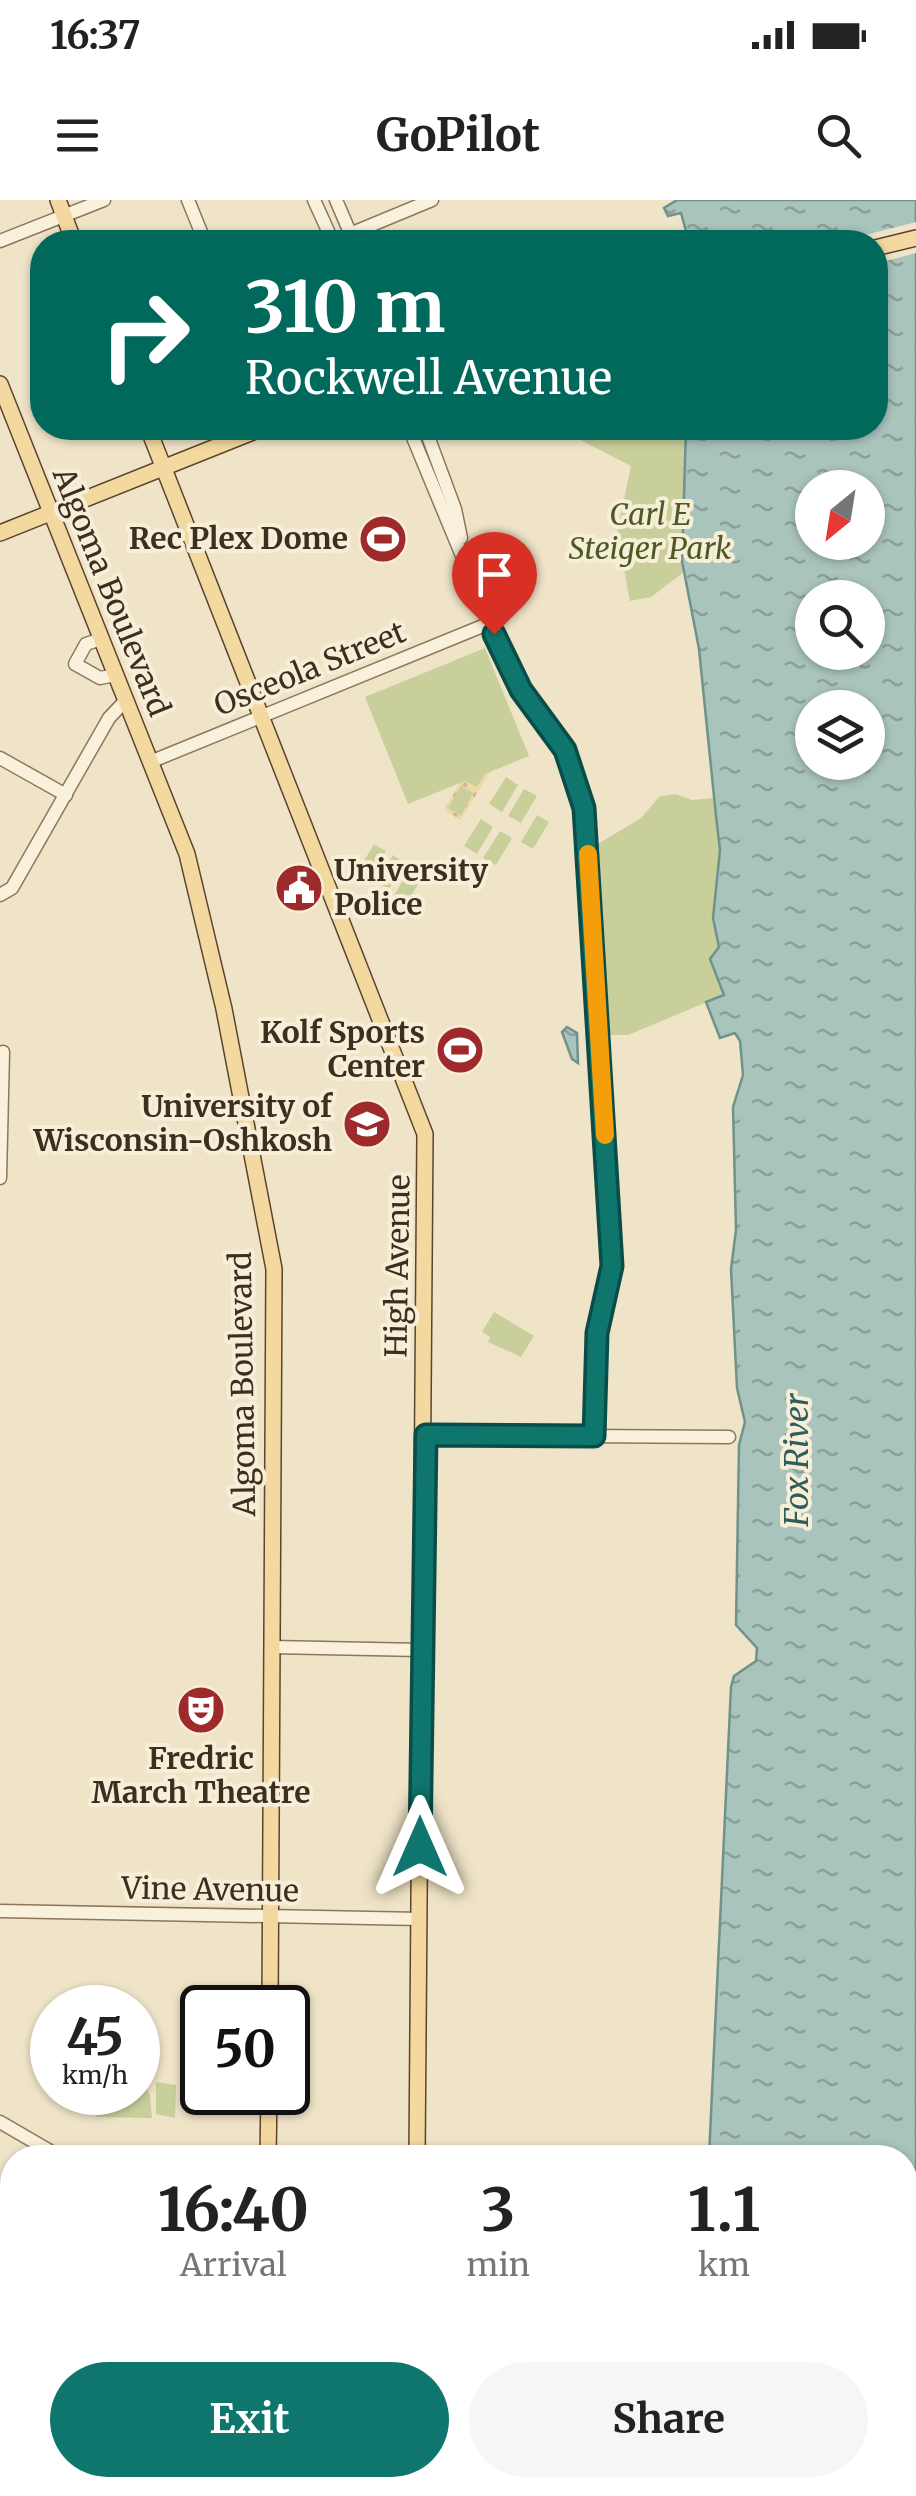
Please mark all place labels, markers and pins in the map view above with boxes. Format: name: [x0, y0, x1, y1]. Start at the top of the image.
sports icon: Rec Plex Dome: [357, 513, 409, 565]
place label: Rec Plex Dome: [129, 519, 348, 557]
pin: [452, 532, 537, 635]
place label: University Police: [334, 851, 488, 923]
public building icon: University Police: [273, 862, 325, 914]
place label: Kolf Sports Center: [260, 1013, 425, 1085]
sports icon: Kolf Sports Center: [434, 1024, 486, 1076]
place label: University of Wisconsin-Oshkosh: [32, 1087, 333, 1159]
school or university icon: University of Wisconsin-Oshkosh: [341, 1098, 393, 1150]
theatre icon: Fredric March Theatre: [175, 1684, 227, 1736]
place label: Fredric March Theatre: [92, 1739, 310, 1811]

